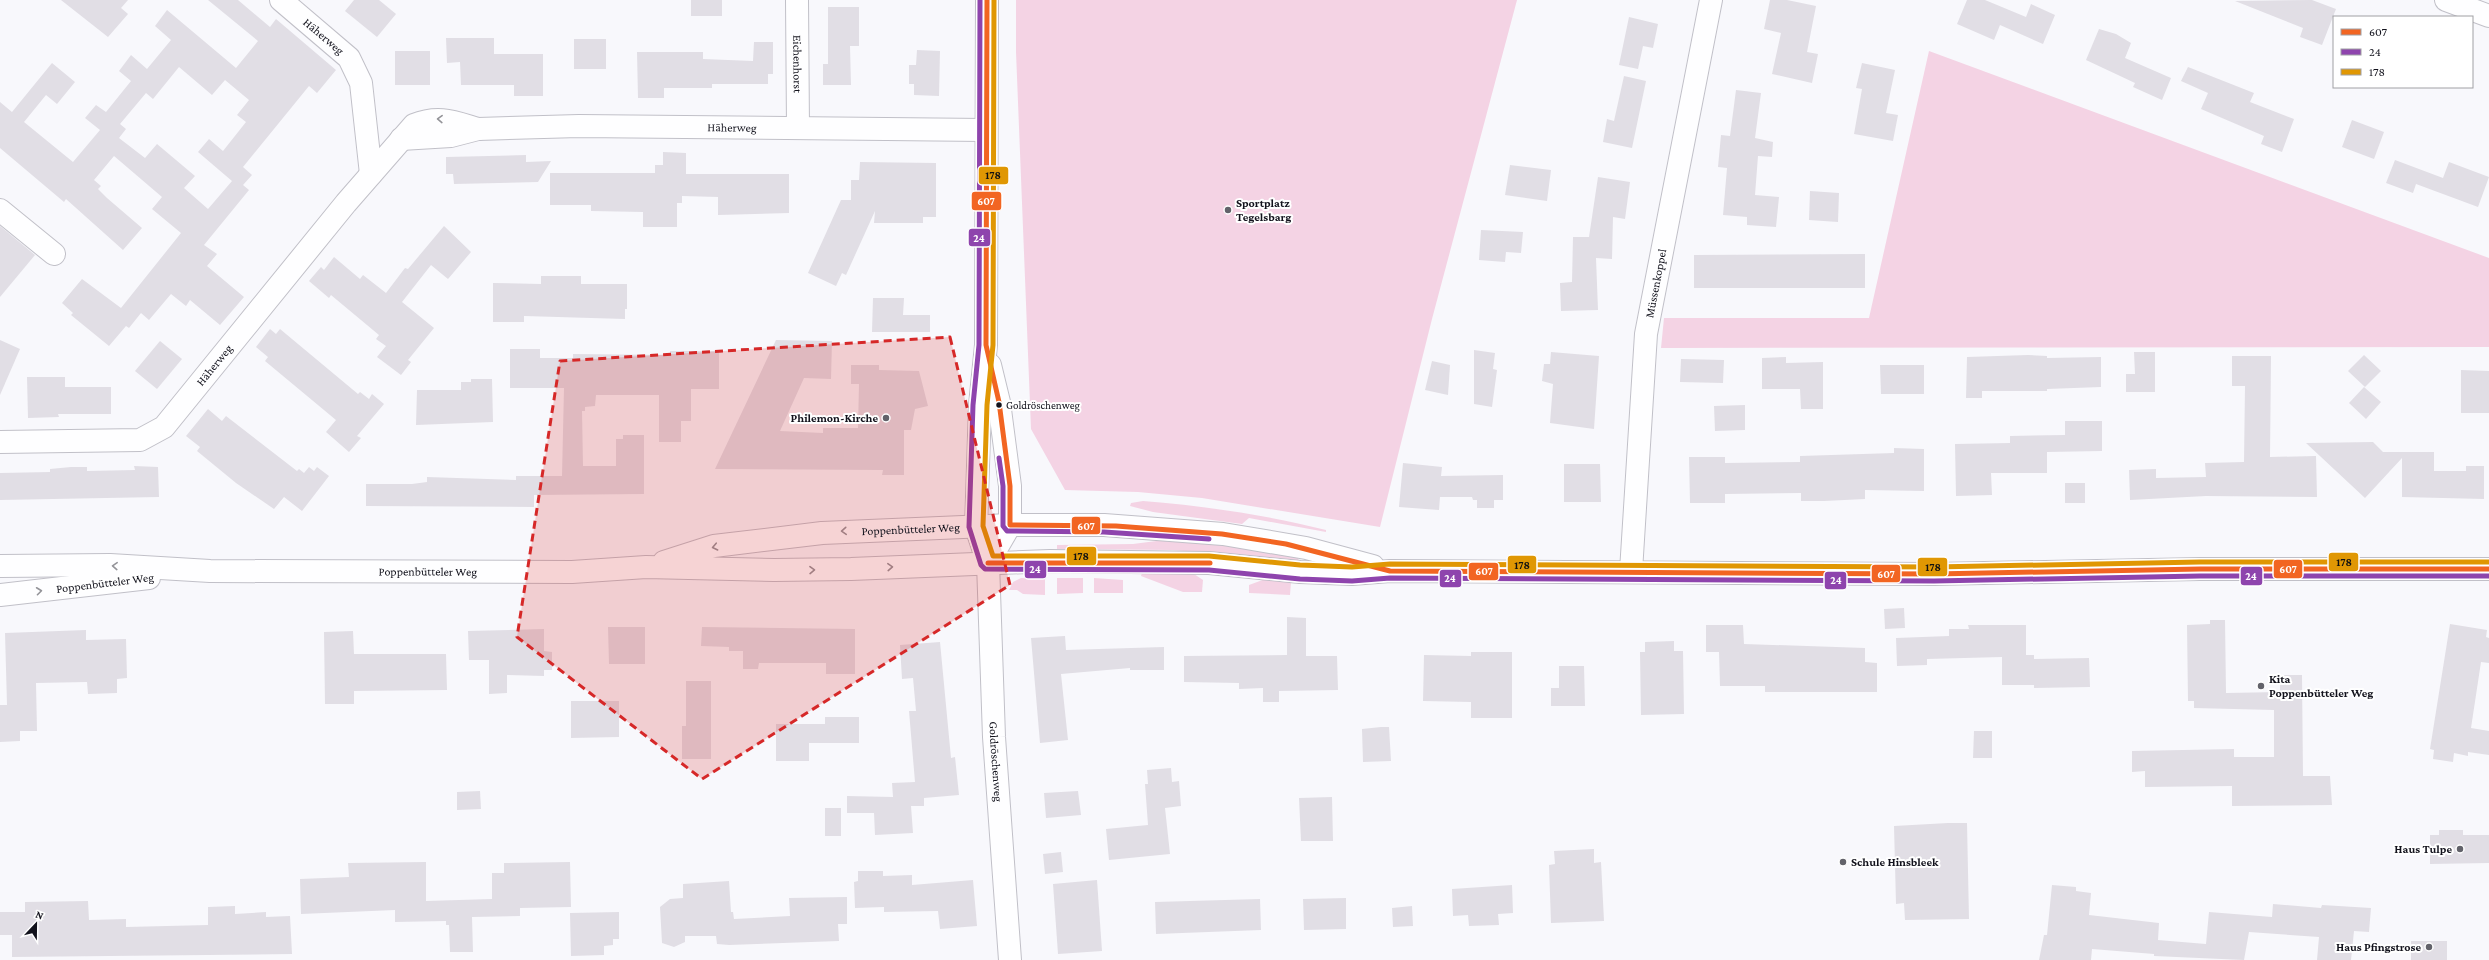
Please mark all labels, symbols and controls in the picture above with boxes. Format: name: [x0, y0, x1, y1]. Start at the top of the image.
street label: Häherweg: [300, 15, 347, 58]
legend: [2333, 16, 2473, 88]
text: 607: [2369, 25, 2388, 39]
street label: Eichenhorst: [790, 35, 805, 94]
text: 24: [2369, 45, 2381, 59]
text: 178: [2369, 65, 2385, 79]
one-way arrow: [437, 115, 443, 124]
street label: Häherweg: [707, 120, 757, 135]
line badge: 178: [978, 166, 1009, 185]
text: 178: [985, 169, 1001, 181]
line badge: 607: [971, 191, 1002, 211]
text: 607: [977, 195, 995, 207]
place label: Sportplatz Tegelsbarg: [1236, 196, 1291, 224]
marker: Sportplatz Tegelsbarg: [1223, 205, 1233, 215]
line badge: 24: [968, 228, 991, 247]
text: 24: [973, 232, 985, 244]
street label: Müssenkoppel: [1642, 248, 1669, 319]
street label: Häherweg: [193, 341, 235, 389]
place label: Goldröschenweg: [1006, 399, 1081, 412]
marker: Goldröschenweg: [994, 400, 1004, 410]
place label: Philemon-Kirche: [791, 411, 878, 425]
marker: Philemon-Kirche: [881, 413, 891, 423]
line badge: 607: [1071, 516, 1101, 535]
street label: Poppenbütteler Weg: [861, 520, 960, 538]
text: 607: [1077, 520, 1095, 532]
one-way arrow: [841, 527, 847, 536]
one-way arrow: [712, 542, 719, 550]
line badge: 178: [1066, 546, 1097, 566]
text: 178: [1073, 550, 1089, 562]
line badge: 178: [2328, 552, 2359, 572]
line badge: 178: [1507, 555, 1537, 574]
text: 178: [2336, 556, 2352, 568]
line badge: 178: [1917, 557, 1948, 577]
text: 178: [1514, 559, 1530, 571]
line badge: 607: [2273, 559, 2303, 579]
line badge: 24: [1024, 560, 1047, 579]
one-way arrow: [112, 561, 118, 570]
text: 178: [1925, 561, 1941, 573]
line badge: 607: [1468, 562, 1499, 581]
one-way arrow: [887, 563, 893, 571]
text: 24: [1029, 563, 1041, 575]
text: 607: [2279, 563, 2297, 575]
street label: Poppenbütteler Weg: [379, 564, 477, 579]
line badge: 607: [1871, 564, 1901, 583]
text: 607: [1475, 565, 1493, 577]
one-way arrow: [809, 566, 815, 574]
line badge: 24: [2240, 566, 2263, 586]
text: 607: [1877, 568, 1895, 580]
line badge: 24: [1439, 569, 1462, 588]
street label: Poppenbütteler Weg: [55, 570, 155, 596]
text: 24: [2245, 570, 2257, 582]
line badge: 24: [1824, 571, 1847, 590]
text: 24: [1444, 572, 1456, 584]
text: 24: [1830, 574, 1842, 586]
one-way arrow: [36, 586, 42, 595]
place label: Kita Poppenbütteler Weg: [2269, 672, 2373, 700]
marker: Kita Poppenbütteler Weg: [2256, 681, 2266, 691]
street label: Goldröschenweg: [986, 721, 1006, 802]
place label: Haus Tulpe: [2394, 842, 2452, 856]
marker: Haus Tulpe: [2455, 844, 2465, 854]
place label: Schule Hinsbleek: [1851, 855, 1939, 869]
marker: Schule Hinsbleek: [1838, 857, 1848, 867]
north arrow: [16, 904, 56, 944]
text: N: [34, 908, 46, 922]
place label: Haus Pfingstrose: [2336, 940, 2421, 954]
marker: Haus Pfingstrose: [2424, 942, 2434, 952]

